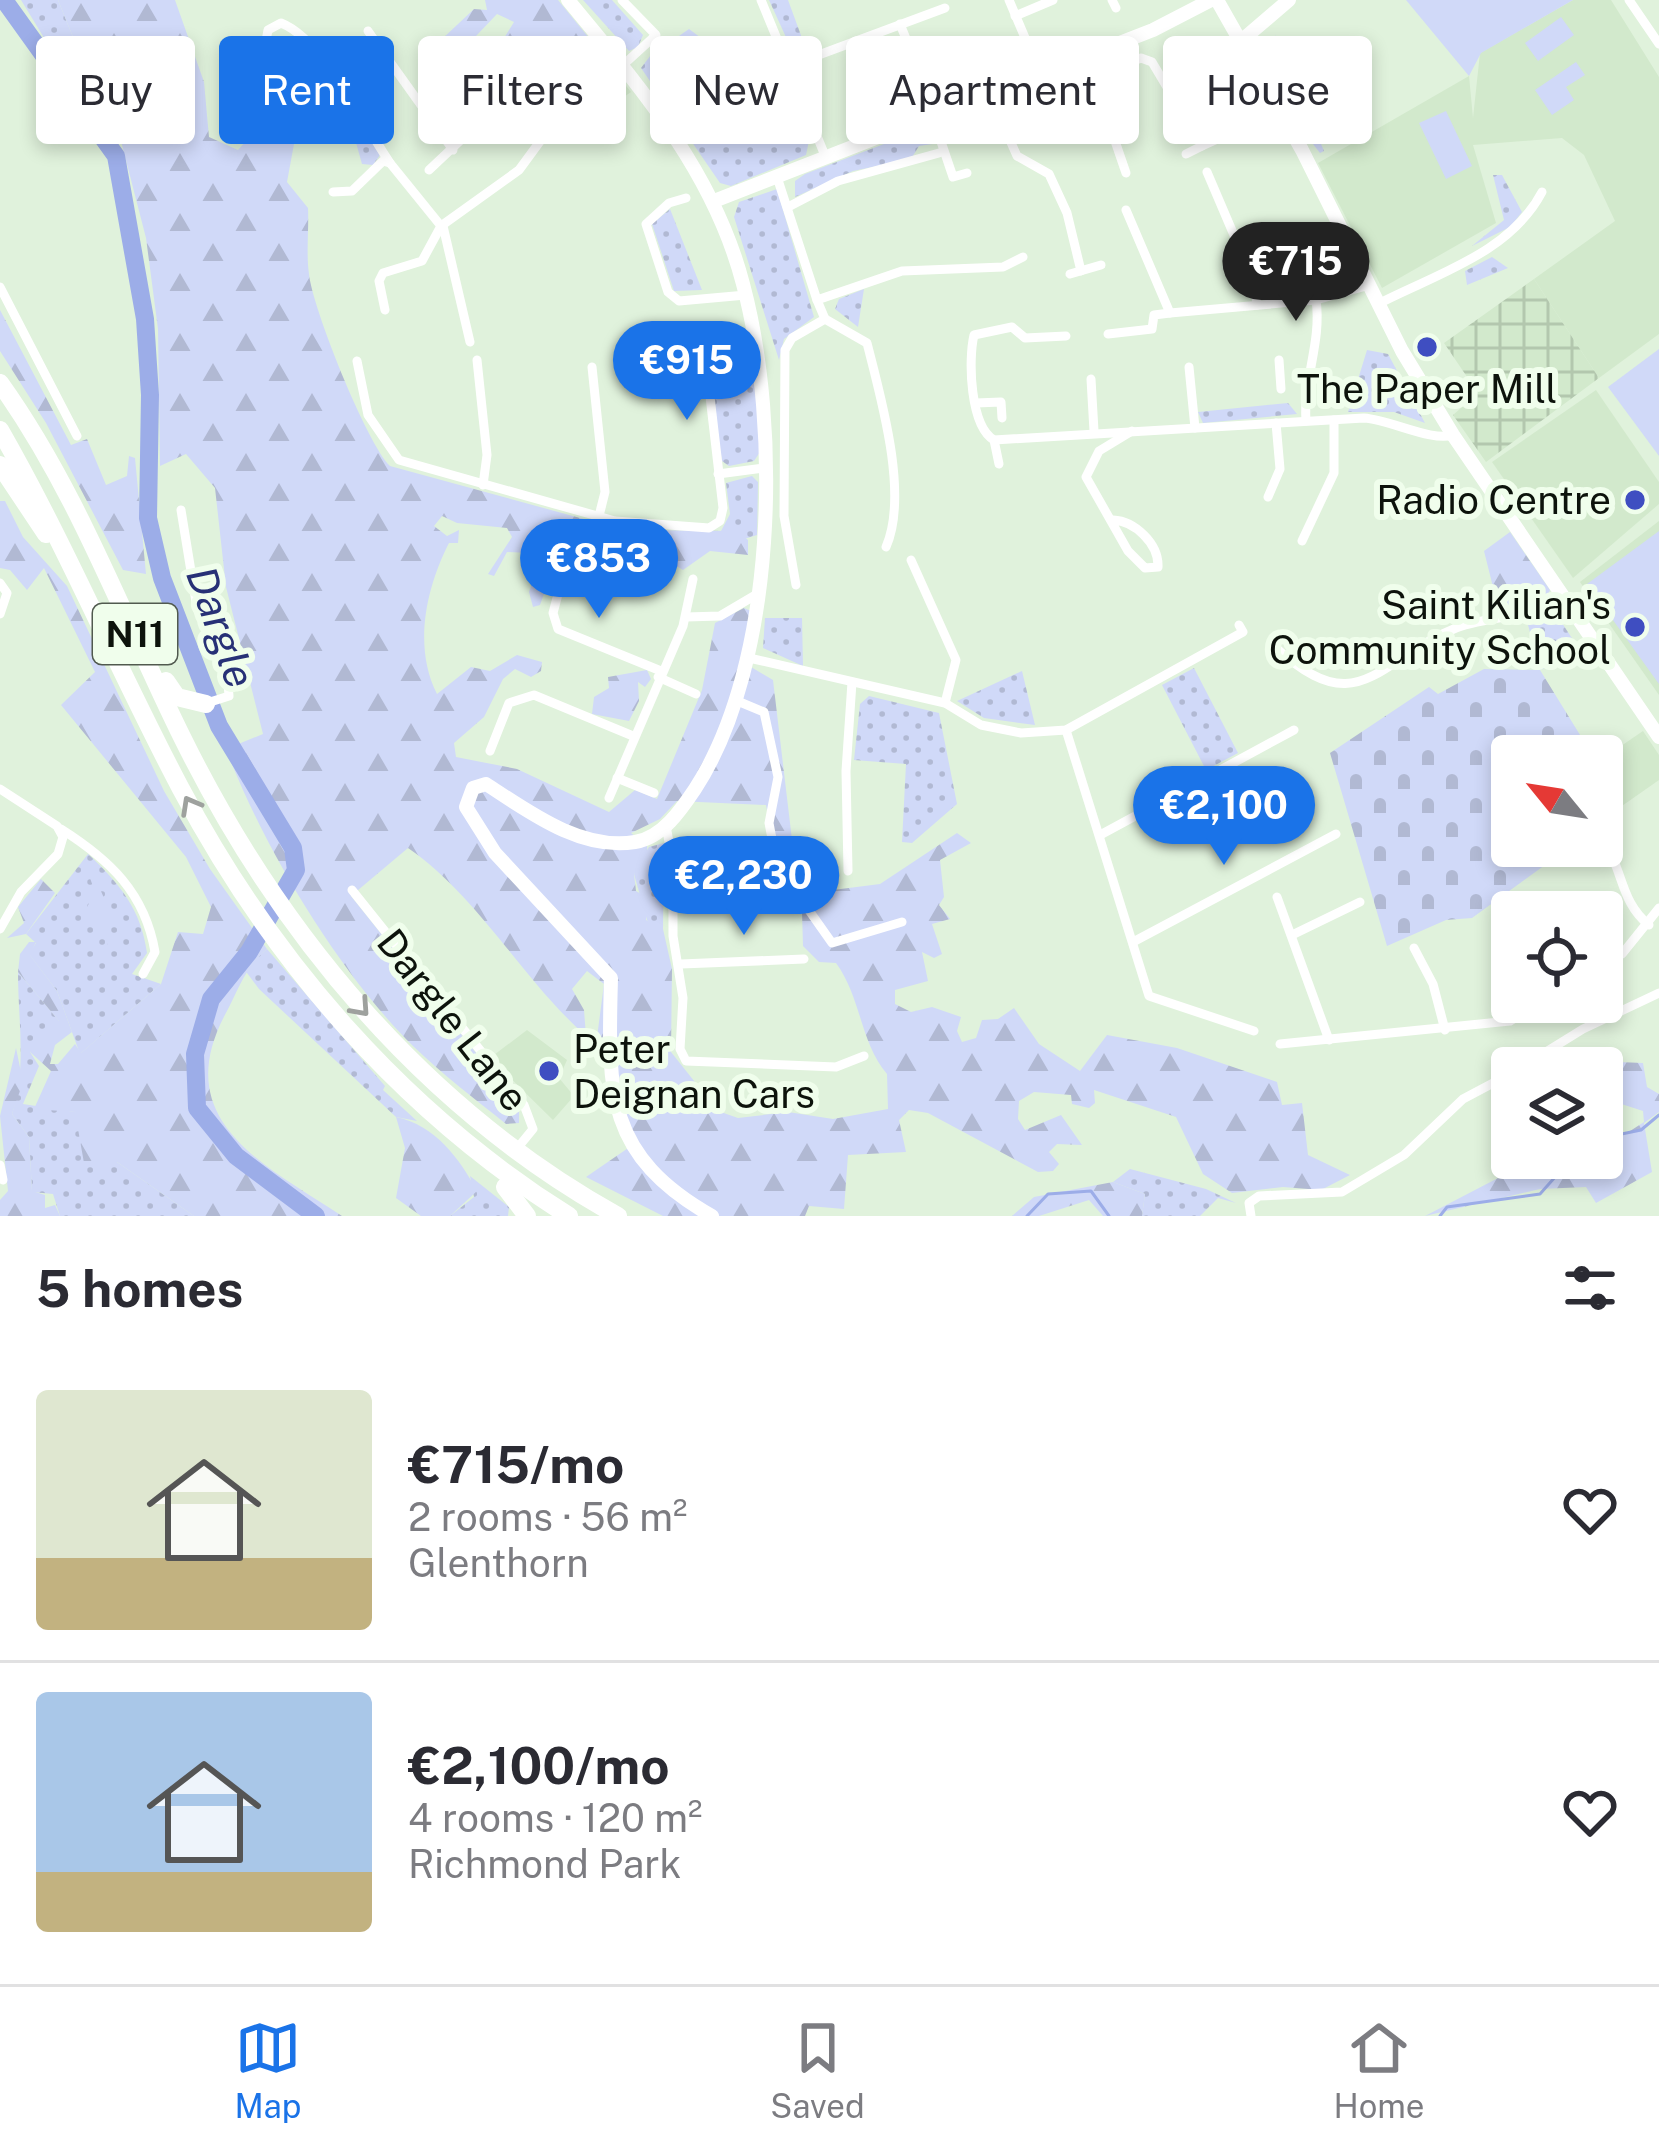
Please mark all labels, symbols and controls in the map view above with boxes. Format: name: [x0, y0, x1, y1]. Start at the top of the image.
chip: Buy: [36, 36, 195, 144]
chip: Rent: [219, 36, 394, 144]
chip: Filters: [418, 36, 626, 144]
chip: New: [650, 36, 822, 144]
chip: Apartment: [846, 36, 1139, 144]
chip: House: [1163, 36, 1372, 144]
pin: €715: [1225, 222, 1367, 324]
text: €715: [1249, 238, 1343, 284]
pin: €915: [616, 321, 758, 423]
marker: The Paper Mill: [1414, 334, 1440, 360]
text: €915: [640, 337, 734, 383]
place label: The Paper Mill: [1297, 366, 1557, 412]
place label: Radio Centre: [1376, 477, 1611, 523]
marker: Radio Centre: [1622, 487, 1648, 513]
pin: €853: [528, 519, 670, 621]
text: €853: [547, 535, 651, 581]
water label: Dargle: [177, 560, 266, 694]
place label: Saint Kilian's Community School: [1269, 582, 1611, 673]
road number: N11: [93, 604, 177, 664]
marker: Saint Kilian's Community School: [1622, 614, 1648, 640]
north arrow: [1491, 735, 1623, 867]
map controls: [1491, 735, 1623, 1179]
pin: €2,100: [1126, 766, 1322, 868]
text: €2,100: [1160, 782, 1288, 828]
one-way arrow: [181, 796, 204, 817]
pin: €2,230: [646, 836, 842, 938]
text: €2,230: [675, 852, 813, 898]
button: locate: [1491, 891, 1623, 1023]
street label: Dargle Lane: [368, 920, 538, 1120]
one-way arrow: [347, 994, 368, 1015]
place label: Peter Deignan Cars: [573, 1026, 815, 1117]
button: layers: [1491, 1047, 1623, 1179]
marker: Peter Deignan Cars: [536, 1058, 562, 1084]
icon: filters: [1557, 1255, 1623, 1321]
text: 5 homes: [36, 1259, 243, 1318]
text: €715/mo: [408, 1435, 624, 1494]
icon: home: [132, 1438, 276, 1582]
icon: heart: [1557, 1477, 1623, 1543]
text: 2 rooms · 56 m²: [408, 1494, 687, 1540]
text: Glenthorn: [408, 1540, 589, 1586]
text: €2,100/mo: [408, 1736, 670, 1795]
icon: home: [132, 1740, 276, 1884]
icon: heart: [1557, 1779, 1623, 1845]
text: 4 rooms · 120 m²: [408, 1795, 702, 1841]
text: Richmond Park: [408, 1841, 681, 1887]
tab: Map: [234, 2015, 301, 2125]
tab: Saved: [770, 2015, 865, 2125]
tab: Home: [1334, 2015, 1425, 2125]

